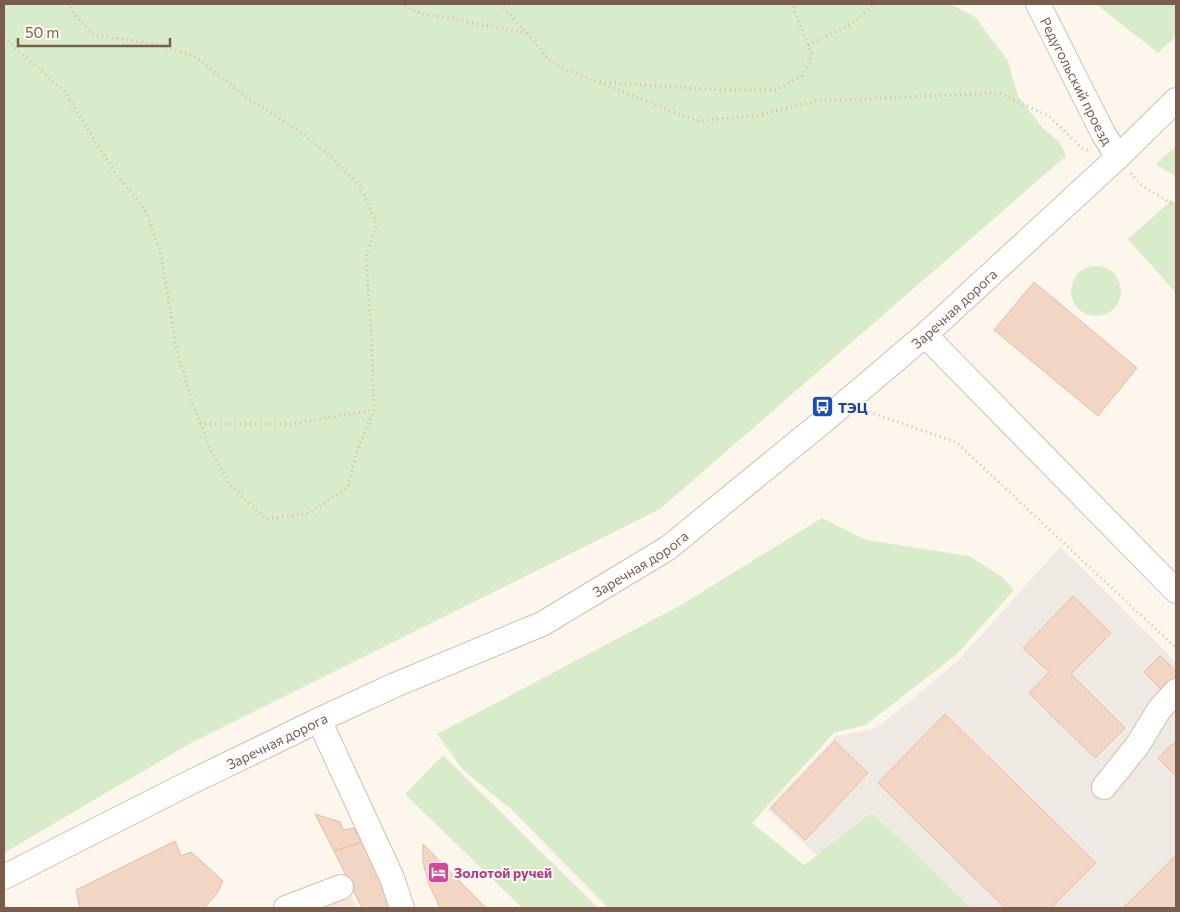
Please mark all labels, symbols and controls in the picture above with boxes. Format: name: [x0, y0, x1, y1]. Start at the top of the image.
street label: Редугольский проезд: [1037, 14, 1117, 148]
scale bar: [18, 15, 170, 47]
text: 50 m: [25, 23, 59, 41]
street label: Заречная дорога: [907, 265, 1000, 352]
bus stop icon: ТЭЦ: [810, 395, 834, 419]
place label: ТЭЦ: [838, 399, 868, 416]
street label: Заречная дорога: [589, 527, 691, 600]
street label: Заречная дорога: [223, 709, 330, 772]
hotel icon: Золотой ручей: [426, 860, 450, 884]
place label: Золотой ручей: [454, 864, 552, 881]

